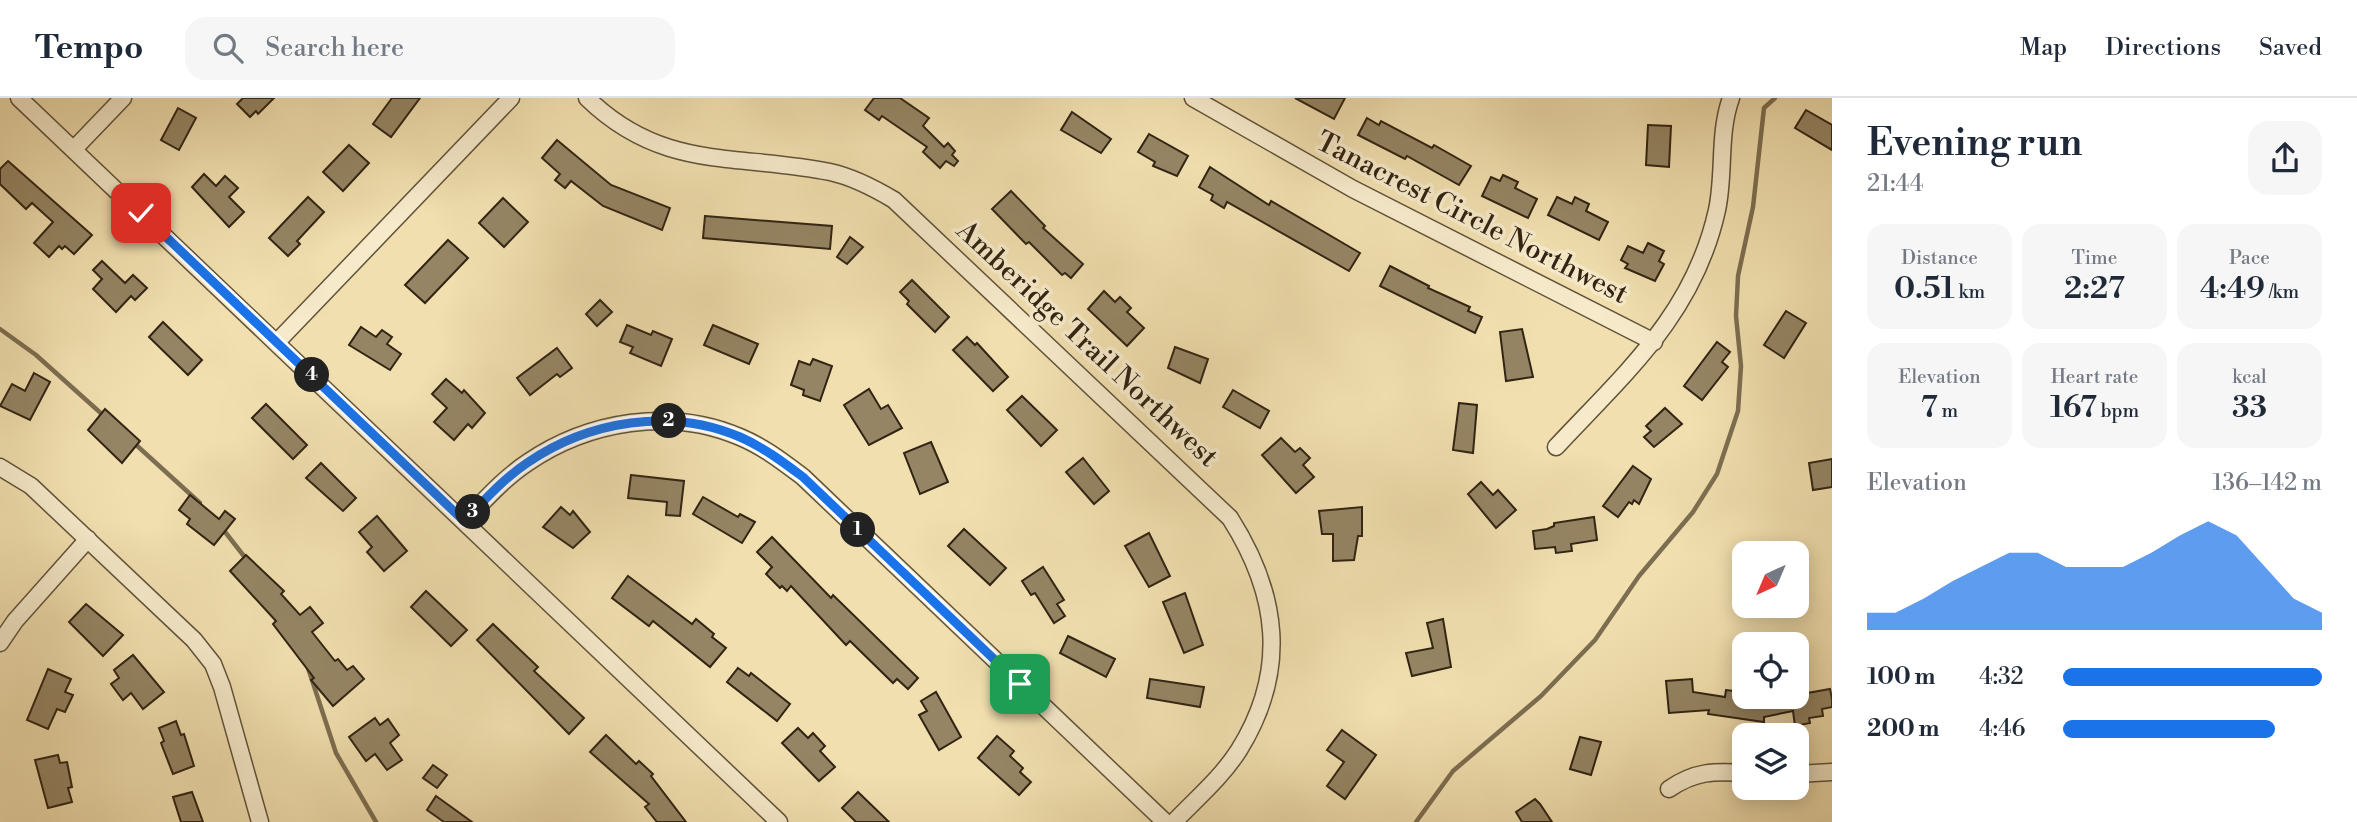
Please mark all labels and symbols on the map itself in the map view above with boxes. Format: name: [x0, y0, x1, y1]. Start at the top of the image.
street label: Tanacrest Circle Northwest: [1310, 124, 1634, 312]
pin: [111, 183, 171, 243]
street label: Amberidge Trail Northwest: [948, 213, 1225, 475]
pin: 4: [294, 358, 330, 392]
pin: 2: [652, 404, 686, 438]
pin: 3: [456, 494, 490, 530]
pin: 1: [840, 512, 876, 548]
north arrow: [1732, 541, 1810, 618]
pin: [990, 654, 1050, 714]

